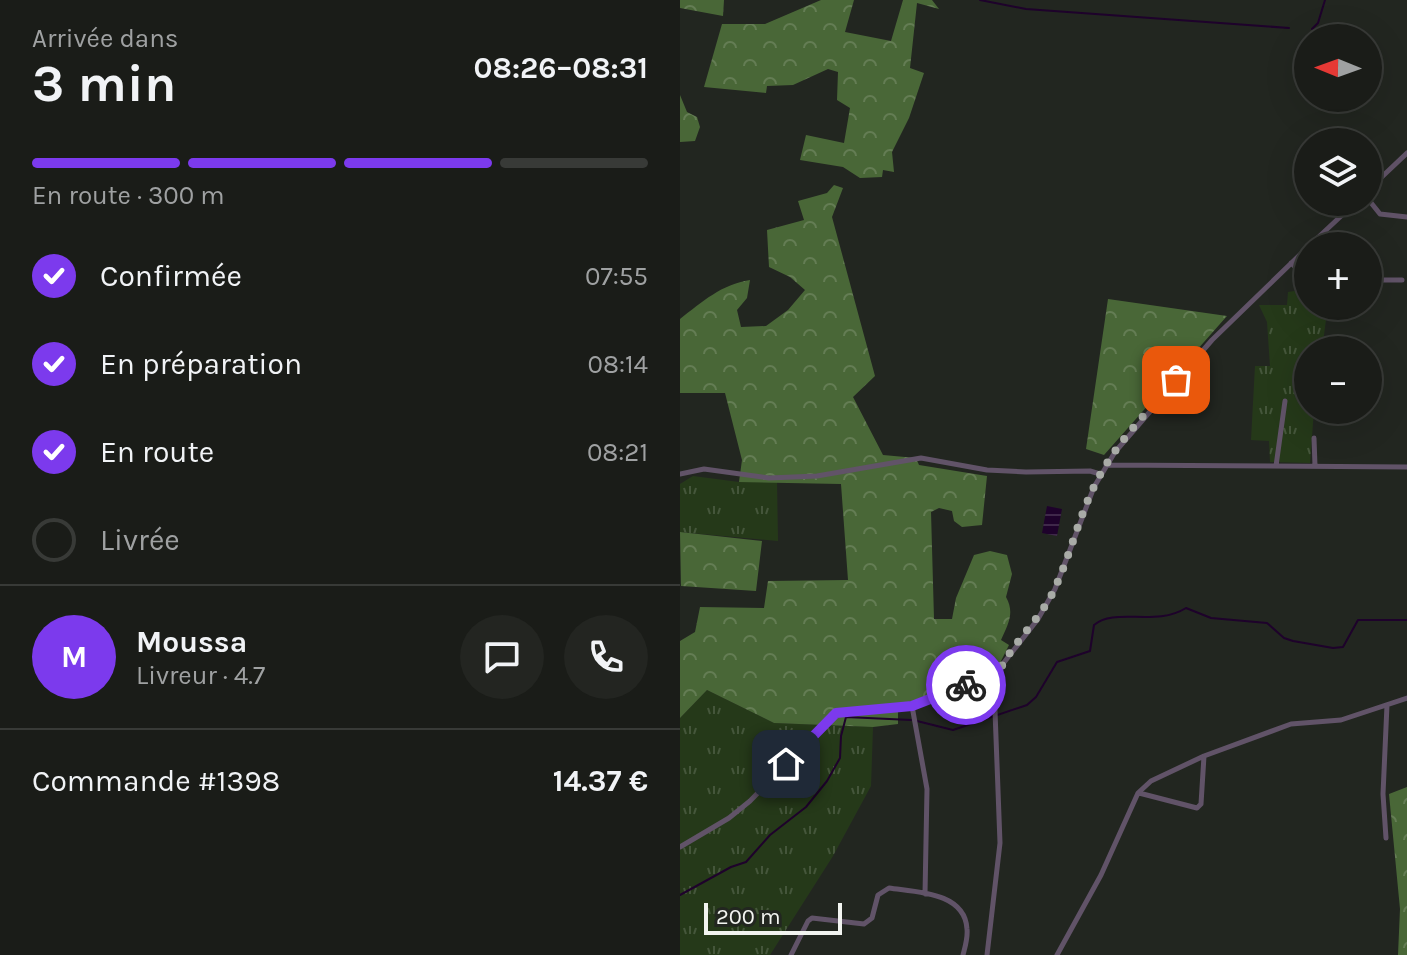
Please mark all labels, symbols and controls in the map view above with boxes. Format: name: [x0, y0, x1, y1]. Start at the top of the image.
text: Arrivée dans: [32, 23, 179, 54]
north arrow: [1294, 24, 1382, 112]
map controls: [1294, 24, 1382, 424]
text: 08:26–08:31: [474, 50, 648, 86]
text: 3 min: [32, 53, 176, 114]
button: layers: [1294, 128, 1382, 216]
text: En route · 300 m: [32, 180, 225, 211]
button: +: [1294, 232, 1382, 320]
icon: check: [32, 254, 76, 298]
text: Confirmée: [100, 258, 242, 294]
text: 07:55: [585, 261, 648, 292]
button: −: [1294, 336, 1382, 424]
icon: check: [32, 342, 76, 386]
text: En préparation: [100, 346, 302, 382]
pin: [1142, 346, 1210, 414]
text: 08:14: [587, 349, 648, 380]
icon: bag: [1154, 358, 1198, 402]
icon: check: [32, 430, 76, 474]
text: En route: [100, 434, 214, 470]
text: 08:21: [587, 437, 648, 468]
text: Livrée: [100, 522, 180, 558]
button: chat: [460, 615, 544, 699]
button: phone: [564, 615, 648, 699]
text: Moussa: [136, 624, 247, 660]
text: M: [61, 639, 87, 675]
courier: [926, 645, 1006, 725]
text: Livreur · 4.7: [136, 660, 265, 691]
icon: bike: [944, 663, 988, 707]
pin: [752, 730, 820, 798]
icon: home: [764, 742, 808, 786]
text: Commande #1398: [32, 763, 280, 799]
text: 14.37 €: [553, 763, 648, 799]
scale bar: [704, 899, 842, 935]
text: 200 m: [716, 904, 781, 930]

